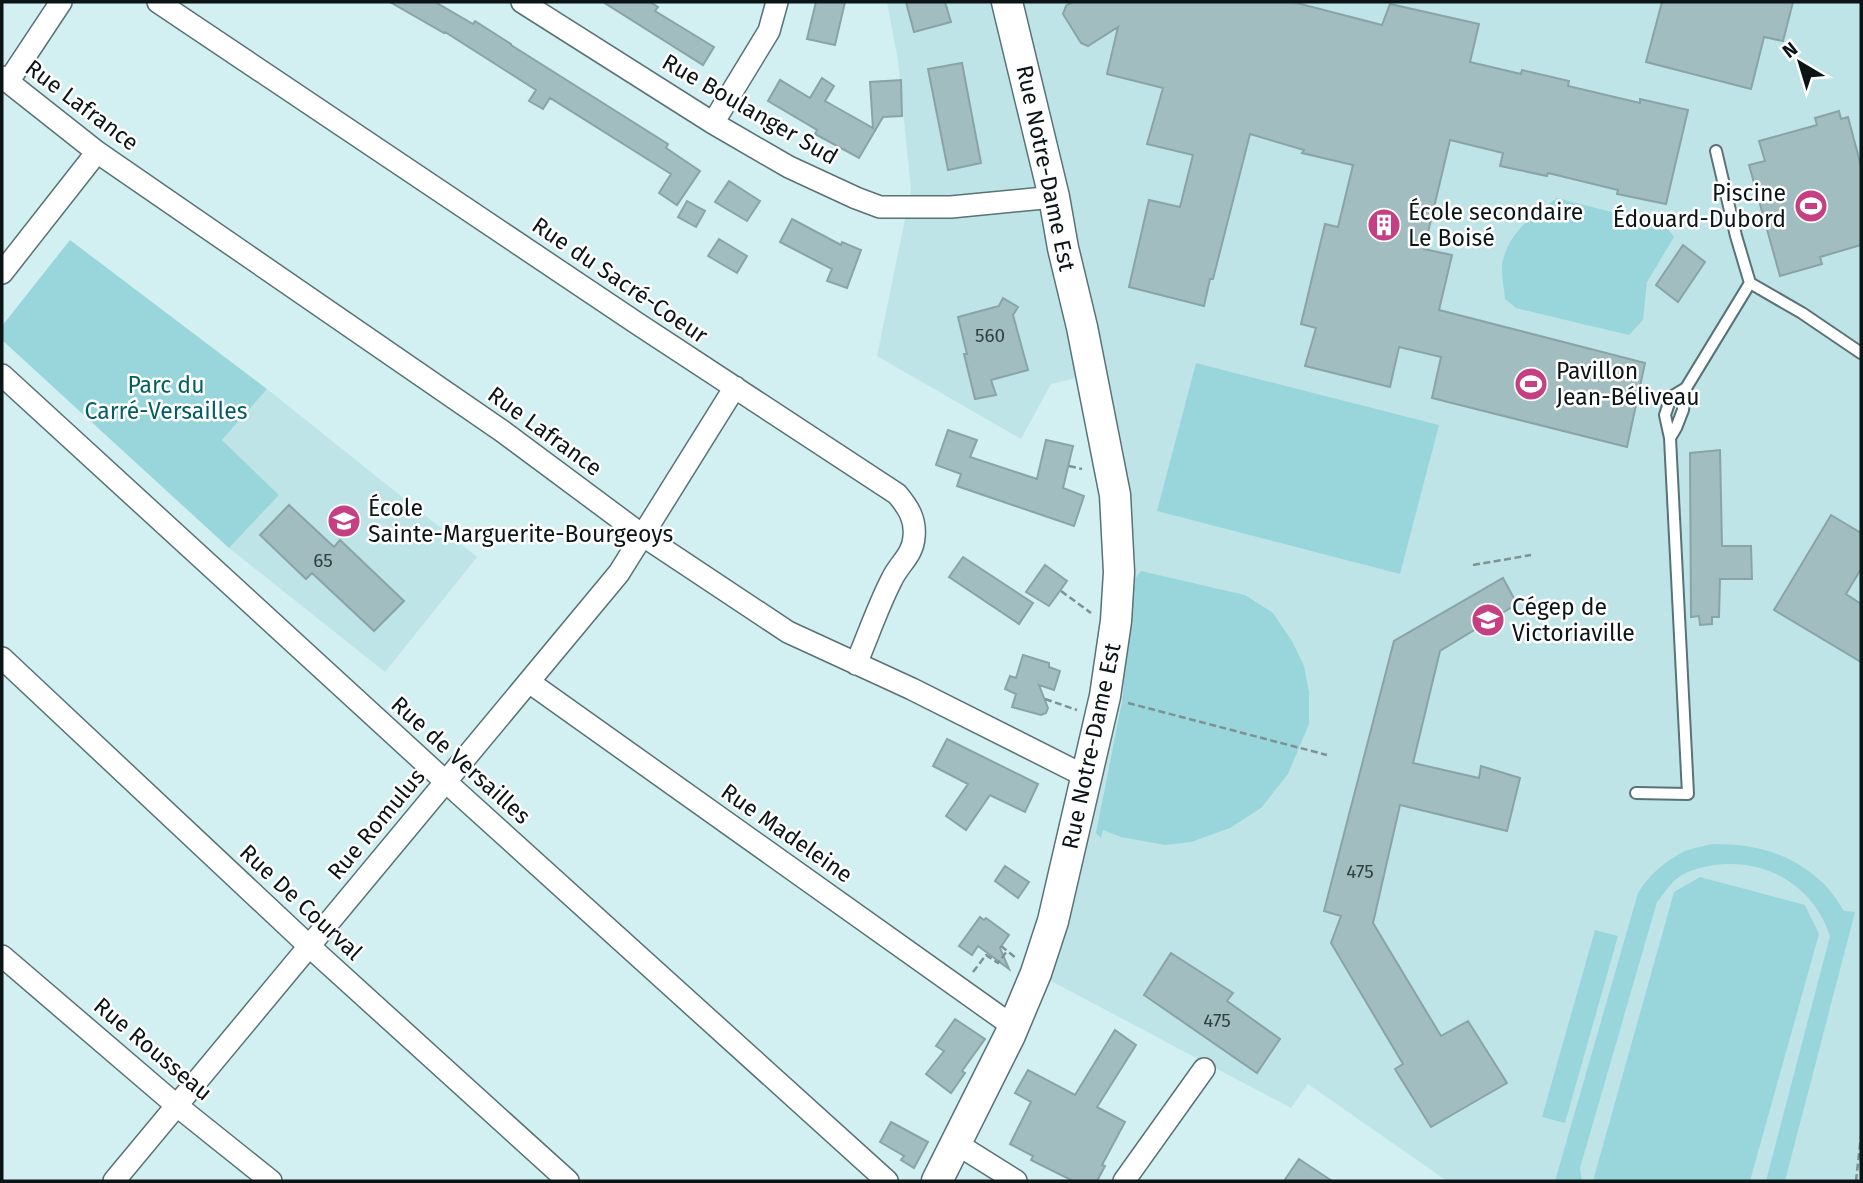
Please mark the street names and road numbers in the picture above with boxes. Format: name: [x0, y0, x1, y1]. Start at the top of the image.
street label: Rue Boulanger Sud: [657, 47, 843, 171]
street label: Rue Lafrance: [20, 53, 144, 157]
street label: Rue Notre-Dame Est: [1010, 62, 1082, 274]
street label: Rue du Sacré-Coeur: [527, 211, 713, 349]
street label: Rue Lafrance: [482, 380, 608, 482]
street label: Rue Notre-Dame Est: [1055, 640, 1127, 852]
street label: Rue de Versailles: [386, 690, 536, 830]
street label: Rue Romulus: [321, 763, 431, 885]
street label: Rue Madeleine: [716, 777, 858, 889]
street label: Rue De Courval: [234, 838, 368, 966]
street label: Rue Rousseau: [88, 991, 218, 1107]

